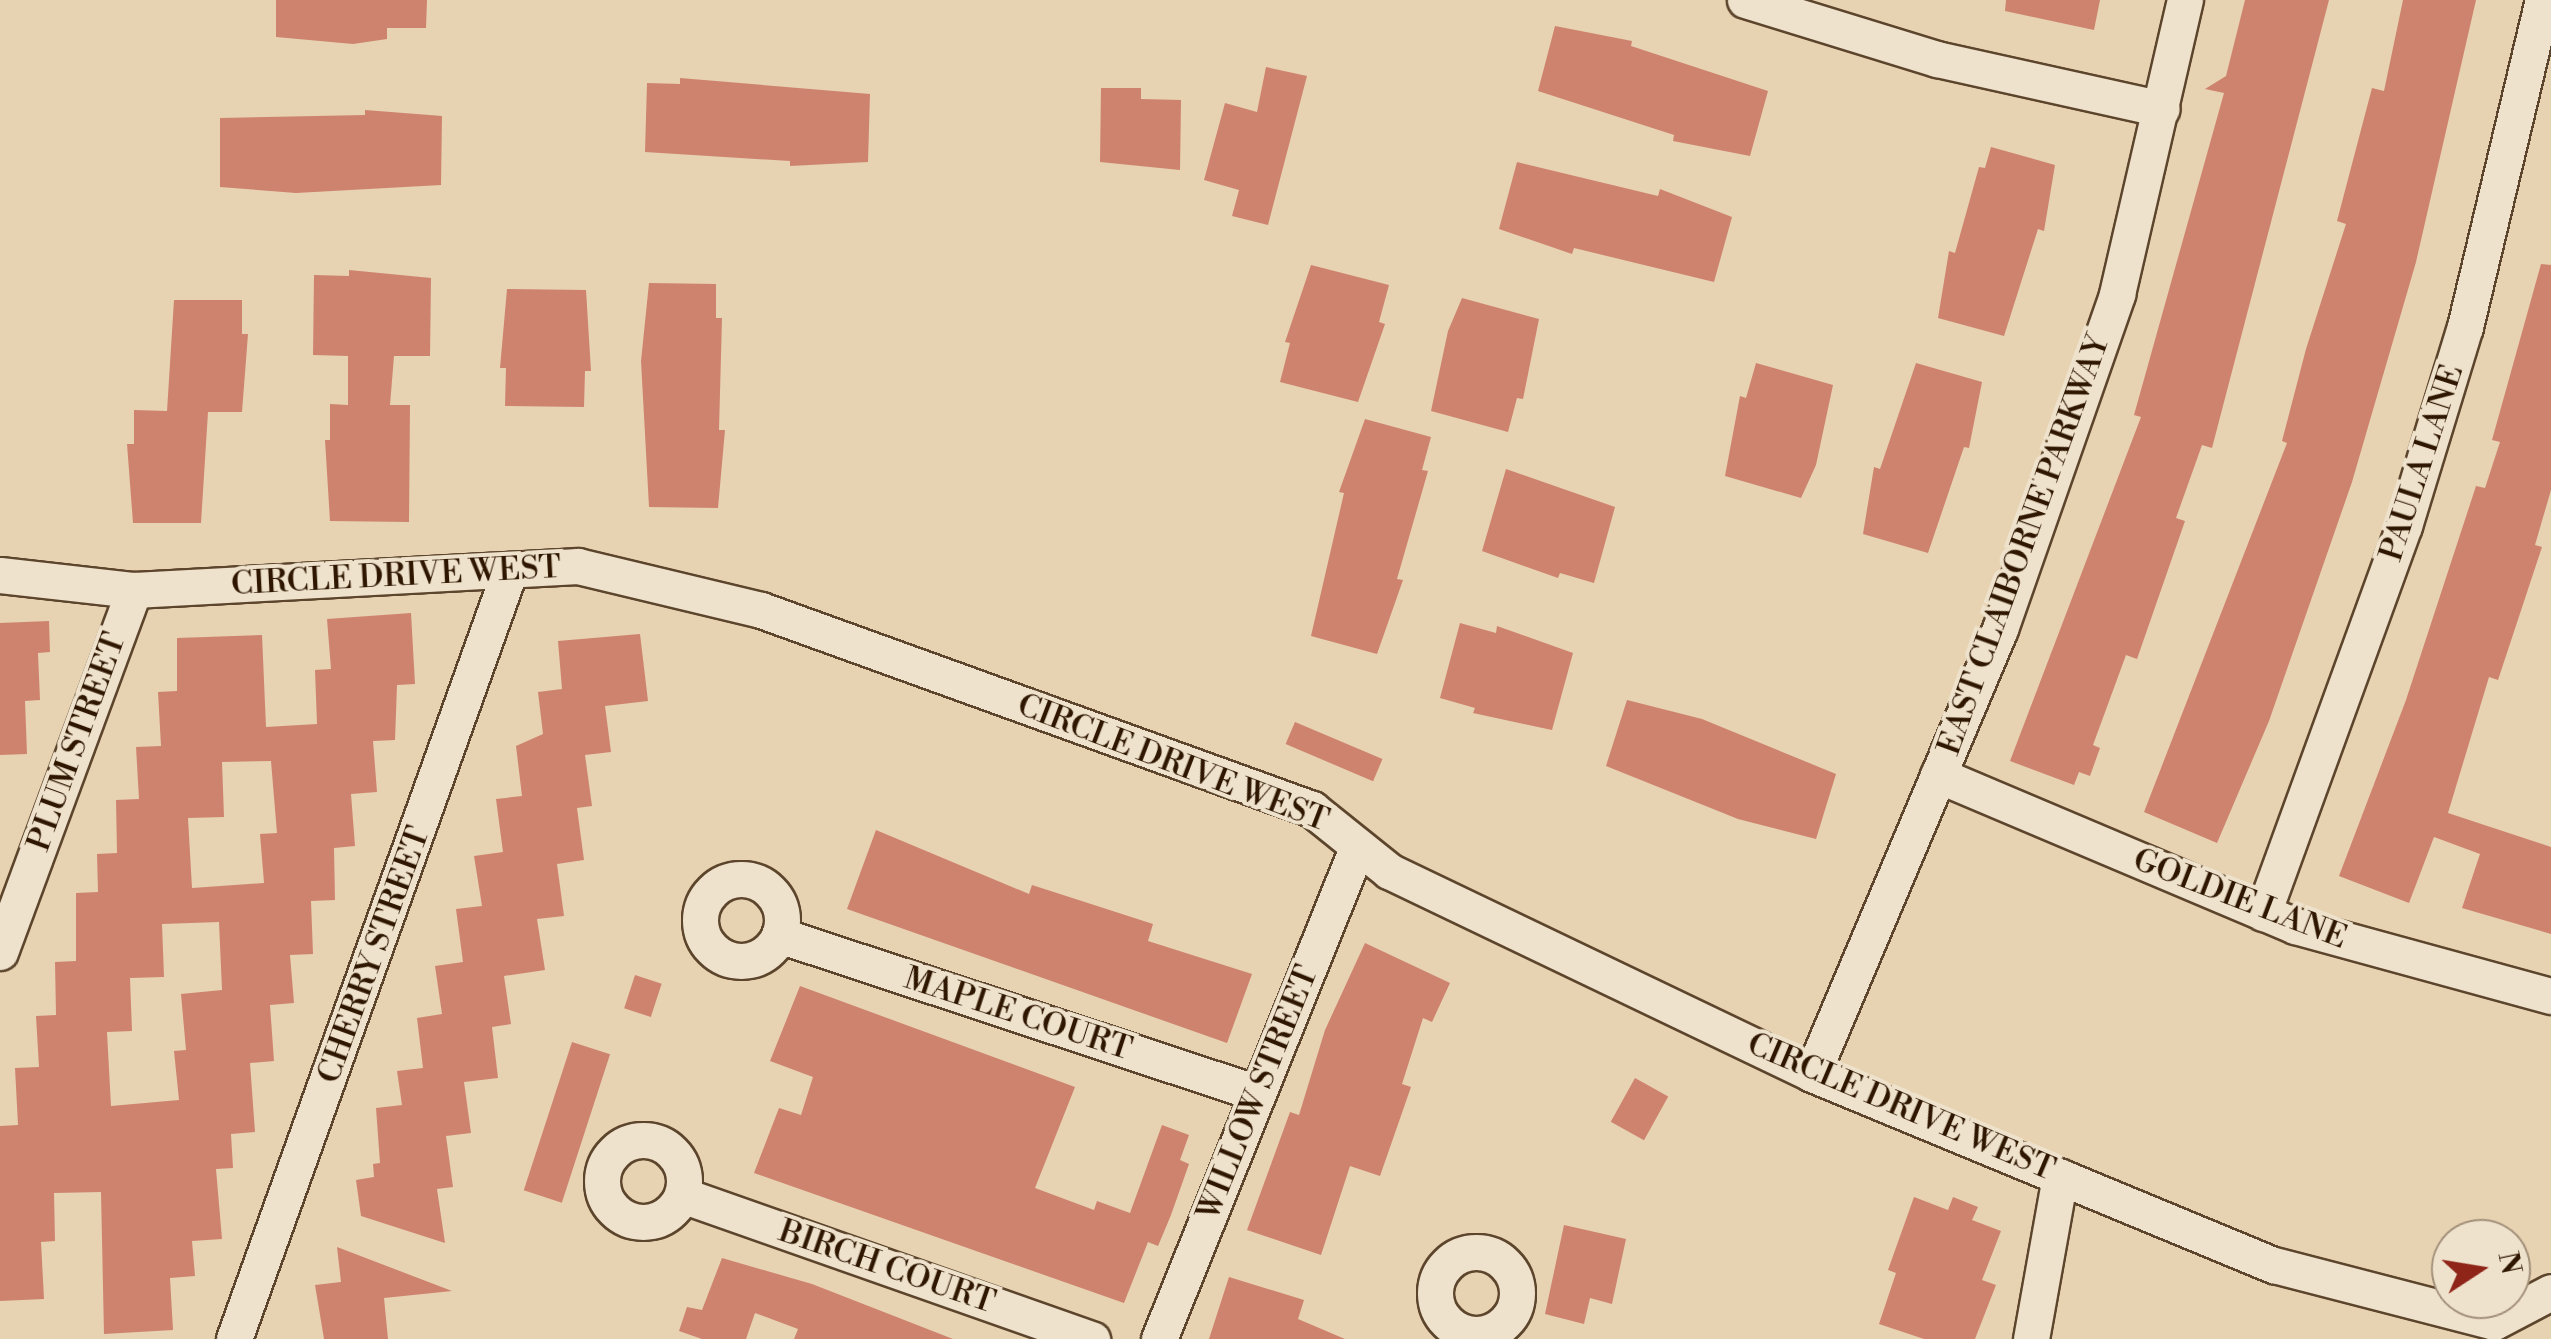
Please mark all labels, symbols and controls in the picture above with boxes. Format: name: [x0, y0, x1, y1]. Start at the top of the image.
street label: EAST CLAIBORNE PARKWAY: [1930, 330, 2118, 760]
street label: PAULA LANE: [2372, 360, 2472, 566]
street label: CIRCLE DRIVE WEST: [230, 548, 562, 604]
street label: PLUM STREET: [20, 628, 134, 856]
street label: CIRCLE DRIVE WEST: [1012, 686, 1334, 840]
street label: CHERRY STREET: [310, 821, 438, 1089]
street label: GOLDIE LANE: [2128, 841, 2352, 957]
street label: MAPLE COURT: [899, 959, 1137, 1069]
street label: WILLOW STREET: [1189, 960, 1327, 1226]
street label: CIRCLE DRIVE WEST: [1741, 1025, 2061, 1189]
street label: BIRCH COURT: [774, 1212, 1000, 1322]
north arrow: [2431, 1219, 2531, 1319]
text: N: [2489, 1249, 2528, 1278]

